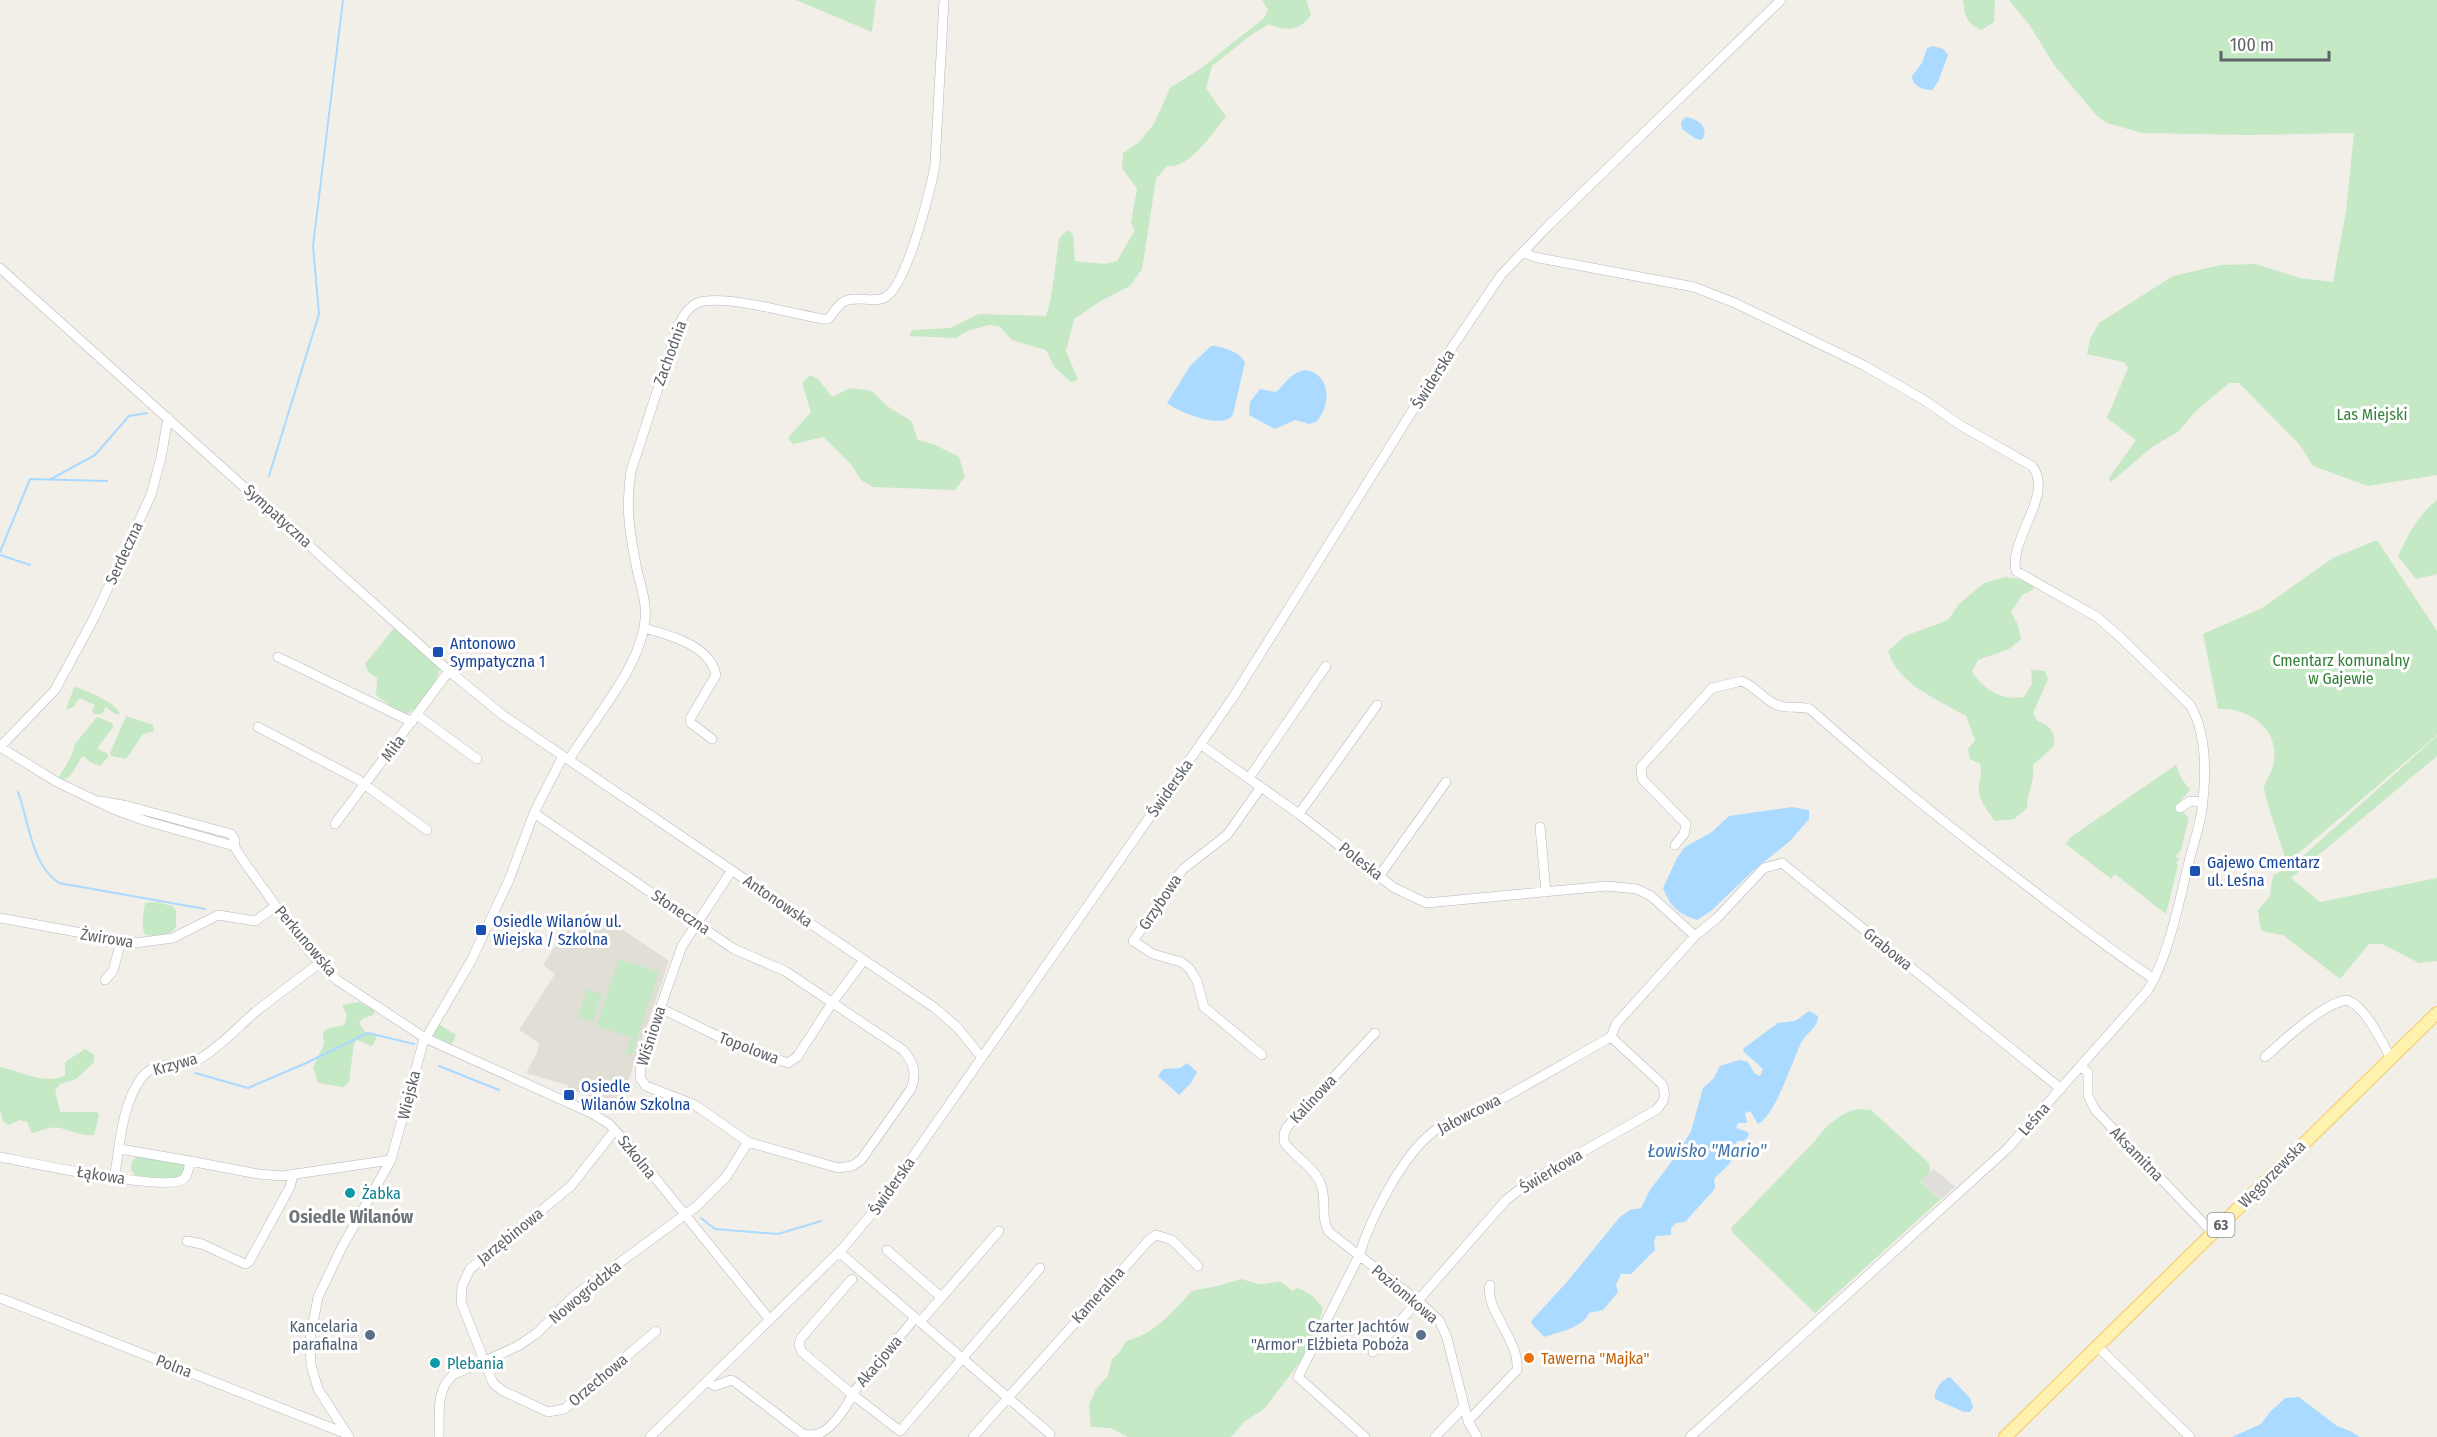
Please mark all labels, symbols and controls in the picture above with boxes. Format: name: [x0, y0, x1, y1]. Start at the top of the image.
scale bar: [2221, 24, 2329, 62]
text: 100 m: [2230, 34, 2274, 56]
street label: Zachodnia: [649, 318, 691, 388]
street label: Świderska: [1407, 346, 1459, 412]
park label: Las Miejski: [2337, 405, 2407, 424]
street label: Sympatyczna: [240, 480, 316, 552]
street label: Serdeczna: [101, 519, 147, 587]
place label: Antonowo Sympatyczna 1: [450, 634, 545, 671]
marker: Antonowo Sympatyczna 1: [431, 645, 445, 659]
park label: Cmentarz komunalny w Gajewie: [2272, 651, 2410, 688]
street label: Miła: [377, 731, 409, 765]
street label: Świderska: [1143, 755, 1197, 821]
street label: Poleska: [1335, 838, 1387, 884]
place label: Gajewo Cmentarz ul. Leśna: [2207, 853, 2320, 890]
marker: Gajewo Cmentarz ul. Leśna: [2188, 864, 2202, 878]
street label: Grzybowa: [1134, 870, 1186, 933]
street label: Antonowska: [740, 871, 816, 931]
street label: Słoneczna: [648, 885, 714, 939]
street label: Perkunowska: [271, 902, 341, 980]
place label: Osiedle Wilanów ul. Wiejska / Szkolna: [493, 912, 621, 949]
marker: Osiedle Wilanów ul. Wiejska / Szkolna: [474, 923, 488, 937]
street label: Żwirowa: [79, 924, 135, 952]
street label: Grabowa: [1860, 924, 1916, 974]
street label: Wiśniowa: [632, 1004, 670, 1068]
street label: Topolowa: [716, 1028, 782, 1068]
street label: Krzywa: [151, 1049, 200, 1079]
street label: Wiejska: [394, 1068, 424, 1121]
street label: Kalinowa: [1286, 1071, 1340, 1127]
place label: Osiedle Wilanów Szkolna: [581, 1077, 691, 1114]
marker: Osiedle Wilanów Szkolna: [562, 1088, 576, 1102]
street label: Jałowcowa: [1434, 1090, 1504, 1138]
street label: Leśna: [2014, 1099, 2054, 1139]
street label: Aksamitna: [2106, 1123, 2168, 1185]
street label: Szkolna: [614, 1131, 660, 1183]
street label: Węgorzewska: [2234, 1136, 2310, 1212]
water label: Łowisko "Mario": [1647, 1140, 1767, 1162]
street label: Świerkowa: [1516, 1145, 1586, 1197]
street label: Świderska: [865, 1153, 919, 1219]
street label: Łąkowa: [75, 1162, 127, 1189]
place label: Żabka: [362, 1184, 401, 1203]
marker: Żabka: [343, 1186, 357, 1200]
street label: Jarzębinowa: [473, 1204, 547, 1268]
district label: Osiedle Wilanów: [289, 1206, 414, 1228]
road number: 63: [2208, 1213, 2234, 1237]
street label: Nowogródzka: [545, 1256, 625, 1328]
street label: Poziomkowa: [1368, 1261, 1442, 1327]
street label: Kameralna: [1068, 1263, 1128, 1327]
place label: Kancelaria parafialna: [289, 1317, 358, 1354]
place label: Czarter Jachtów "Armor" Elżbieta Poboża: [1251, 1317, 1410, 1354]
marker: Kancelaria parafialna: [363, 1328, 377, 1342]
marker: Czarter Jachtów "Armor" Elżbieta Poboża: [1414, 1328, 1428, 1342]
street label: Akacjowa: [852, 1331, 906, 1390]
place label: Tawerna "Majka": [1541, 1349, 1649, 1368]
street label: Orzechowa: [565, 1350, 632, 1410]
street label: Polna: [153, 1351, 195, 1382]
marker: Tawerna "Majka": [1522, 1351, 1536, 1365]
place label: Plebania: [447, 1354, 504, 1373]
marker: Plebania: [428, 1356, 442, 1370]

